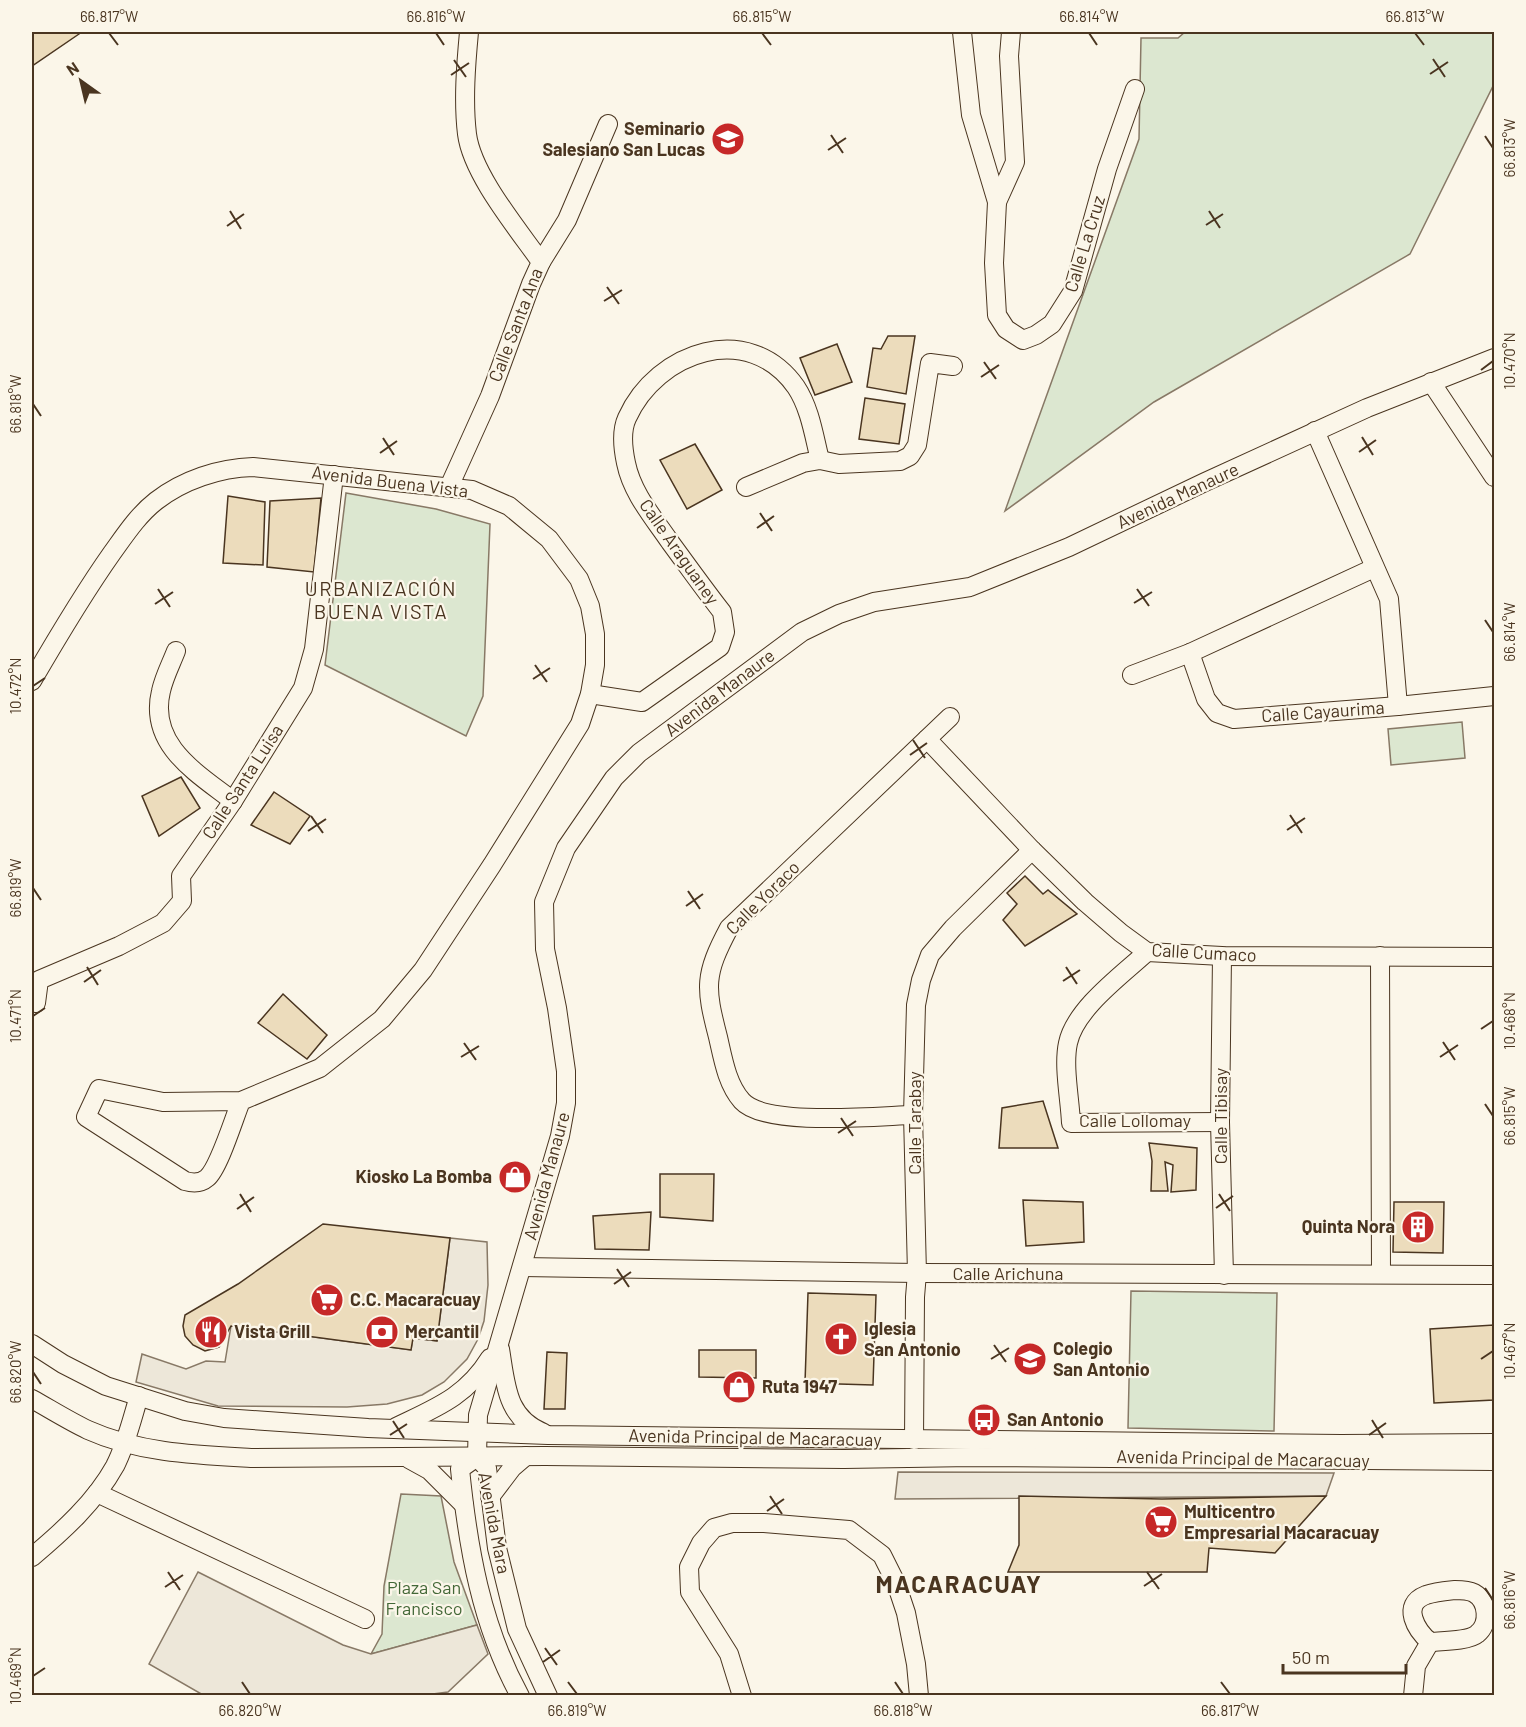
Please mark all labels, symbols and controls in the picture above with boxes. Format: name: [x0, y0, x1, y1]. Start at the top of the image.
text: 66.817°W: [80, 7, 138, 25]
text: 66.816°W: [407, 7, 465, 25]
text: 66.815°W: [733, 7, 791, 25]
text: 66.814°W: [1059, 7, 1119, 25]
text: 66.813°W: [1386, 7, 1444, 25]
north arrow: [51, 51, 111, 111]
text: N: [63, 57, 82, 79]
place label: Seminario Salesiano San Lucas: [542, 117, 705, 160]
text: 66.813°W: [1500, 119, 1518, 177]
school or university icon: Seminario Salesiano San Lucas: [710, 121, 746, 157]
street label: Calle La Cruz: [1059, 193, 1109, 295]
street label: Calle Santa Ana: [483, 265, 547, 385]
text: 10.470°N: [1500, 332, 1518, 390]
text: 66.818°W: [6, 375, 24, 433]
street label: Avenida Manaure: [1113, 457, 1242, 533]
street label: Avenida Buena Vista: [311, 460, 470, 502]
street label: Calle Araguaney: [635, 494, 724, 608]
district label: URBANIZACIÓN BUENA VISTA: [305, 576, 457, 623]
text: 66.814°W: [1500, 602, 1518, 662]
street label: Avenida Manaure: [660, 644, 779, 741]
text: 10.472°N: [6, 658, 24, 714]
street label: Calle Cayaurima: [1261, 696, 1385, 726]
street label: Calle Santa Luisa: [197, 720, 287, 843]
street label: Calle Yoraco: [721, 856, 804, 939]
text: 66.819°W: [6, 859, 24, 917]
street label: Calle Cumaco: [1151, 938, 1257, 966]
text: 10.471°N: [6, 989, 24, 1043]
text: 10.468°N: [1500, 992, 1518, 1050]
street label: Calle Tibisay: [1209, 1068, 1231, 1164]
street label: Calle Tarabay: [903, 1071, 925, 1175]
text: 66.815°W: [1500, 1087, 1518, 1145]
street label: Avenida Manaure: [518, 1109, 574, 1242]
street label: Calle Lollomay: [1079, 1109, 1191, 1131]
shop icon: Kiosko La Bomba: [497, 1159, 533, 1195]
place label: Kiosko La Bomba: [355, 1165, 492, 1187]
building icon: Quinta Nora: [1400, 1209, 1436, 1245]
place label: Quinta Nora: [1302, 1215, 1395, 1237]
street label: Calle Arichuna: [952, 1262, 1064, 1284]
supermarket icon: C.C. Macaracuay: [309, 1282, 345, 1318]
place label: C.C. Macaracuay: [350, 1288, 481, 1310]
restaurant icon: Vista Grill: [193, 1314, 229, 1350]
bank icon: Mercantil: [364, 1314, 400, 1350]
place label: Iglesia San Antonio: [864, 1317, 961, 1360]
place label: Vista Grill: [234, 1320, 310, 1342]
place label: Mercantil: [405, 1320, 479, 1342]
church icon: Iglesia San Antonio: [823, 1321, 859, 1357]
text: 10.467°N: [1500, 1323, 1518, 1379]
place label: Colegio San Antonio: [1053, 1337, 1150, 1380]
text: 66.820°W: [6, 1341, 24, 1403]
school or university icon: Colegio San Antonio: [1012, 1341, 1048, 1377]
shop icon: Ruta 1947: [721, 1369, 757, 1405]
place label: Ruta 1947: [762, 1375, 837, 1397]
bus stop icon: San Antonio: [966, 1402, 1002, 1438]
place label: San Antonio: [1007, 1408, 1104, 1430]
street label: Avenida Principal de Macaracuay: [628, 1424, 882, 1450]
street label: Avenida Principal de Macaracuay: [1116, 1445, 1370, 1471]
street label: Avenida Mara: [474, 1470, 516, 1575]
place label: Multicentro Empresarial Macaracuay: [1184, 1500, 1379, 1543]
supermarket icon: Multicentro Empresarial Macaracuay: [1143, 1504, 1179, 1540]
district label: MACARACUAY: [876, 1569, 1042, 1598]
text: 66.816°W: [1500, 1571, 1518, 1629]
park label: Plaza San Francisco: [385, 1576, 463, 1619]
scale bar: [1283, 1637, 1406, 1675]
text: 50 m: [1292, 1646, 1330, 1668]
text: 10.469°N: [6, 1647, 24, 1705]
text: 66.820°W: [219, 1701, 281, 1719]
text: 66.819°W: [548, 1701, 606, 1719]
text: 66.818°W: [874, 1701, 932, 1719]
text: 66.817°W: [1201, 1701, 1259, 1719]

